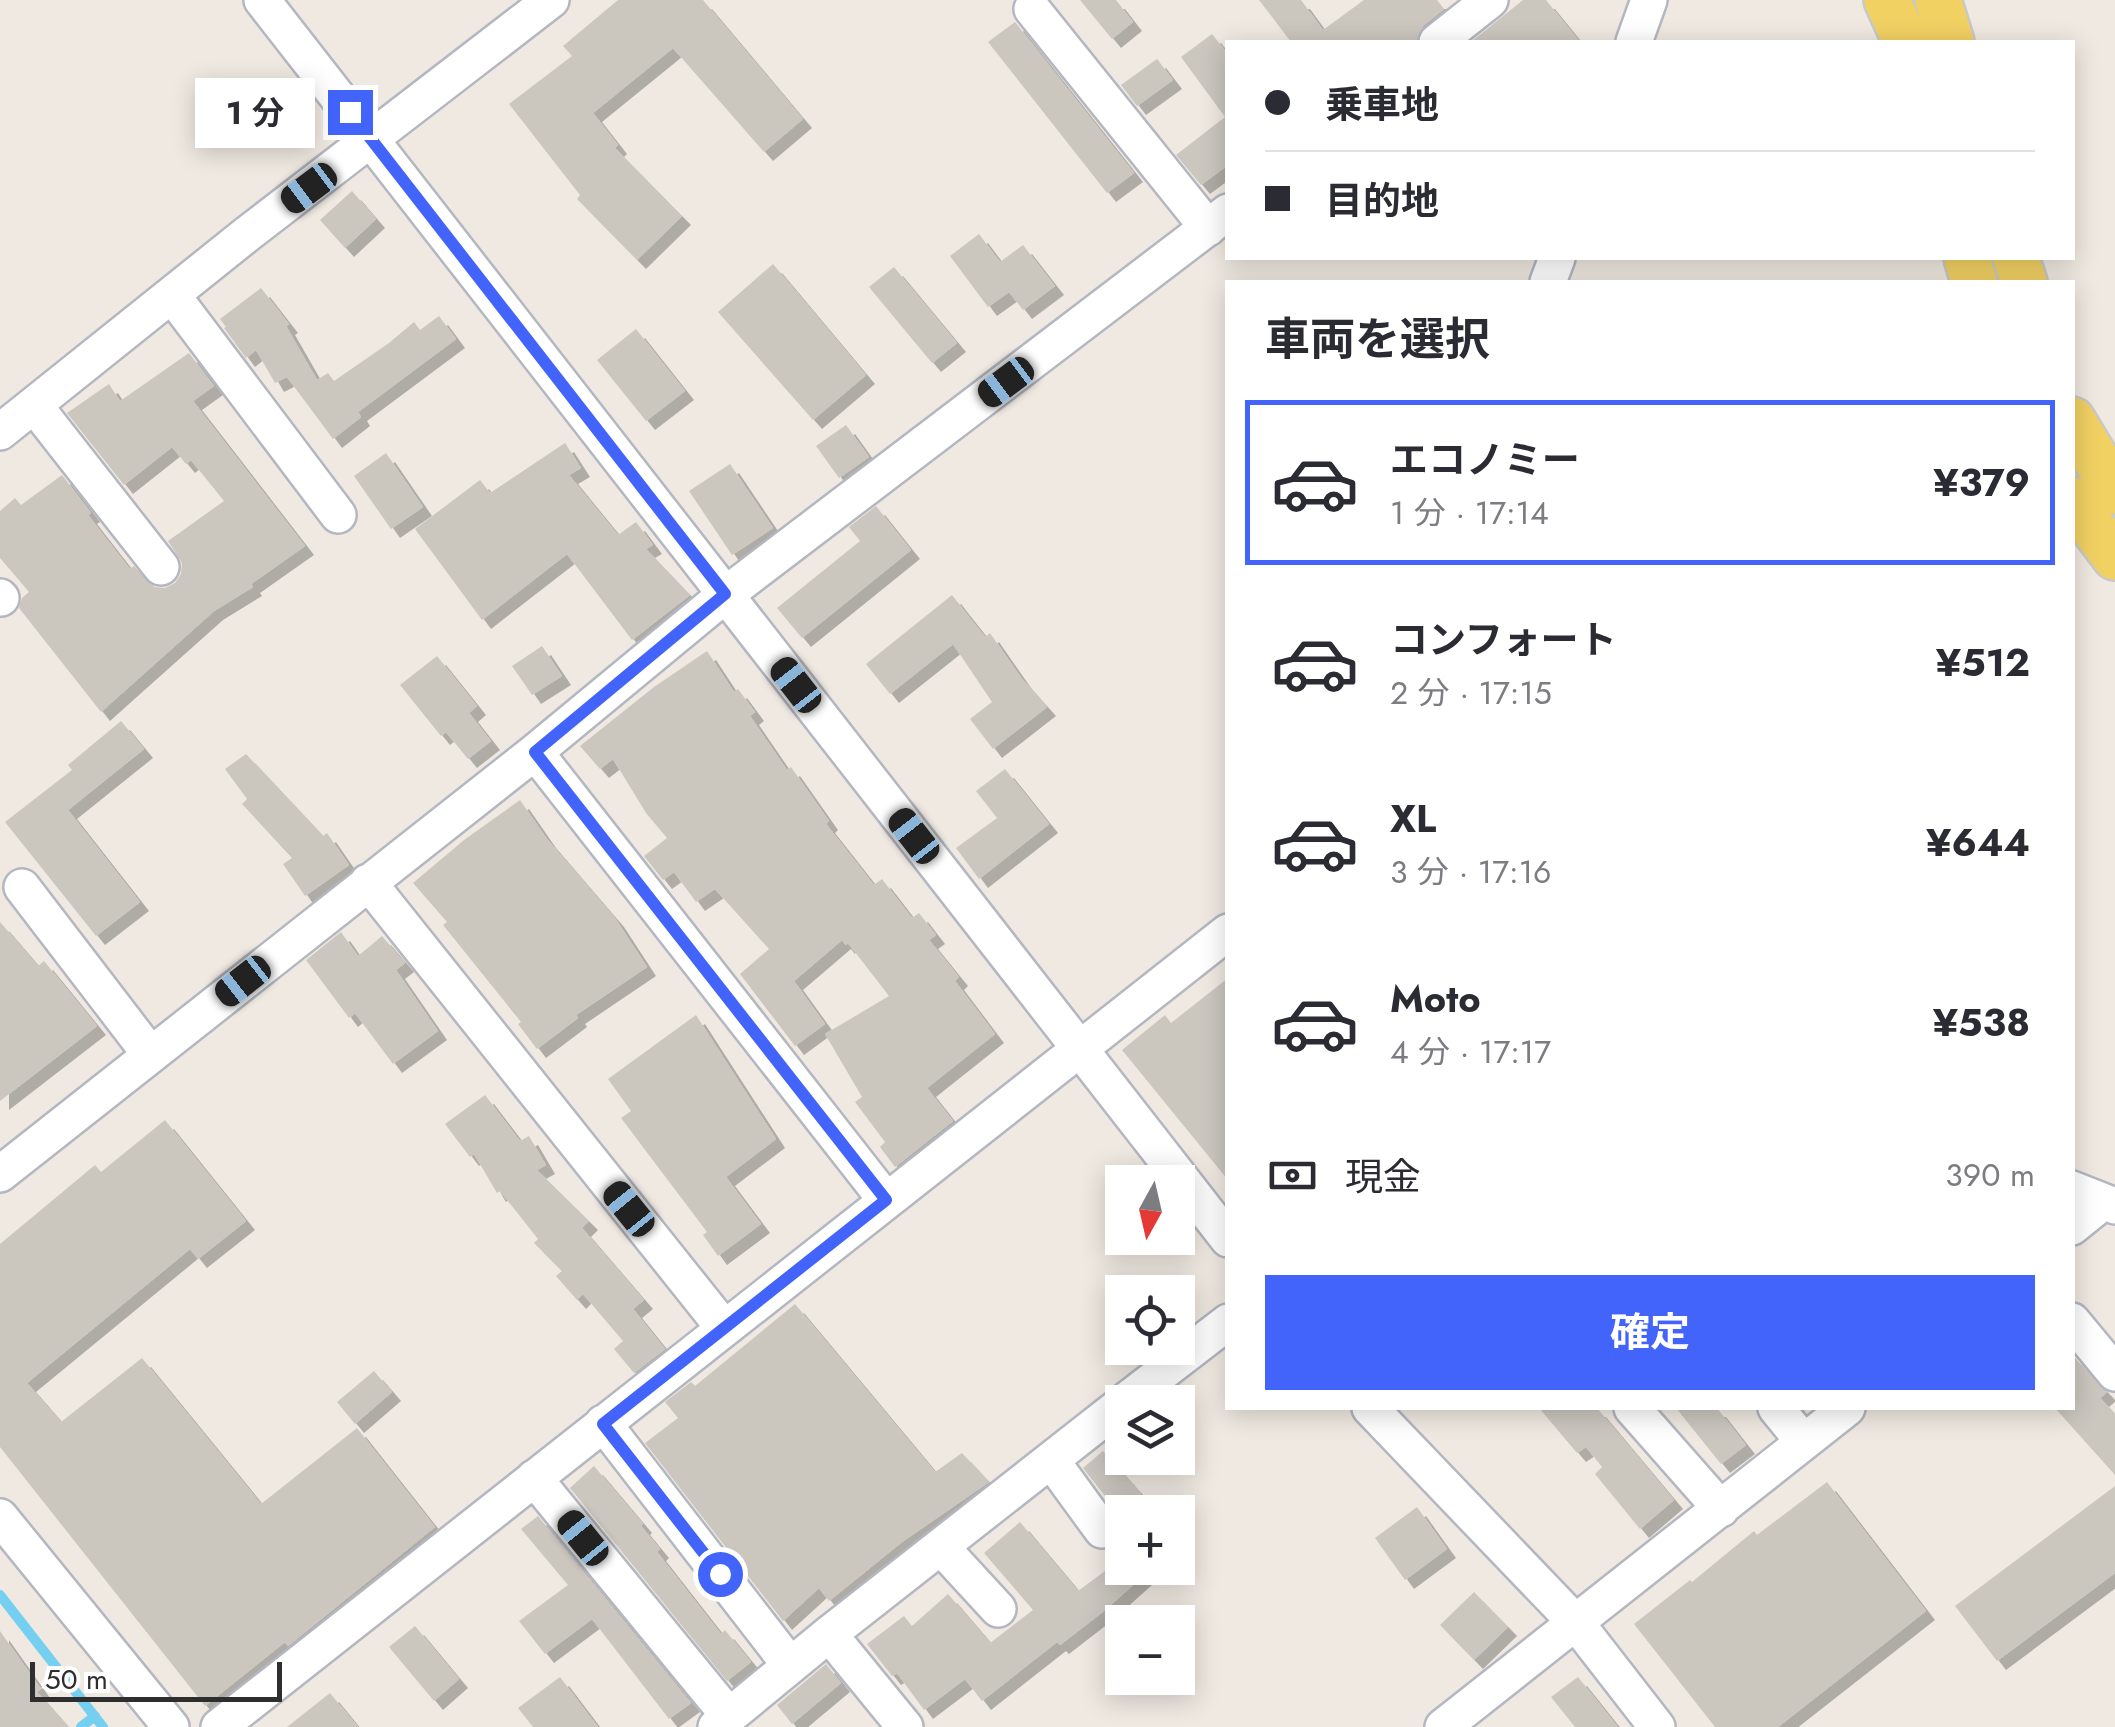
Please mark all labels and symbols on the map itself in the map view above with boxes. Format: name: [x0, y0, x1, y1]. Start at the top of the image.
callout: 1 分: [195, 77, 315, 147]
route end: [328, 90, 373, 135]
car: [276, 158, 342, 218]
car: [973, 352, 1039, 412]
car: [766, 652, 826, 718]
car: [884, 803, 944, 869]
car: [210, 951, 276, 1011]
north arrow: [1105, 1165, 1195, 1255]
car: [598, 1176, 660, 1242]
car: [552, 1505, 614, 1571]
route start: [698, 1552, 743, 1597]
scale bar: [30, 1657, 282, 1702]

